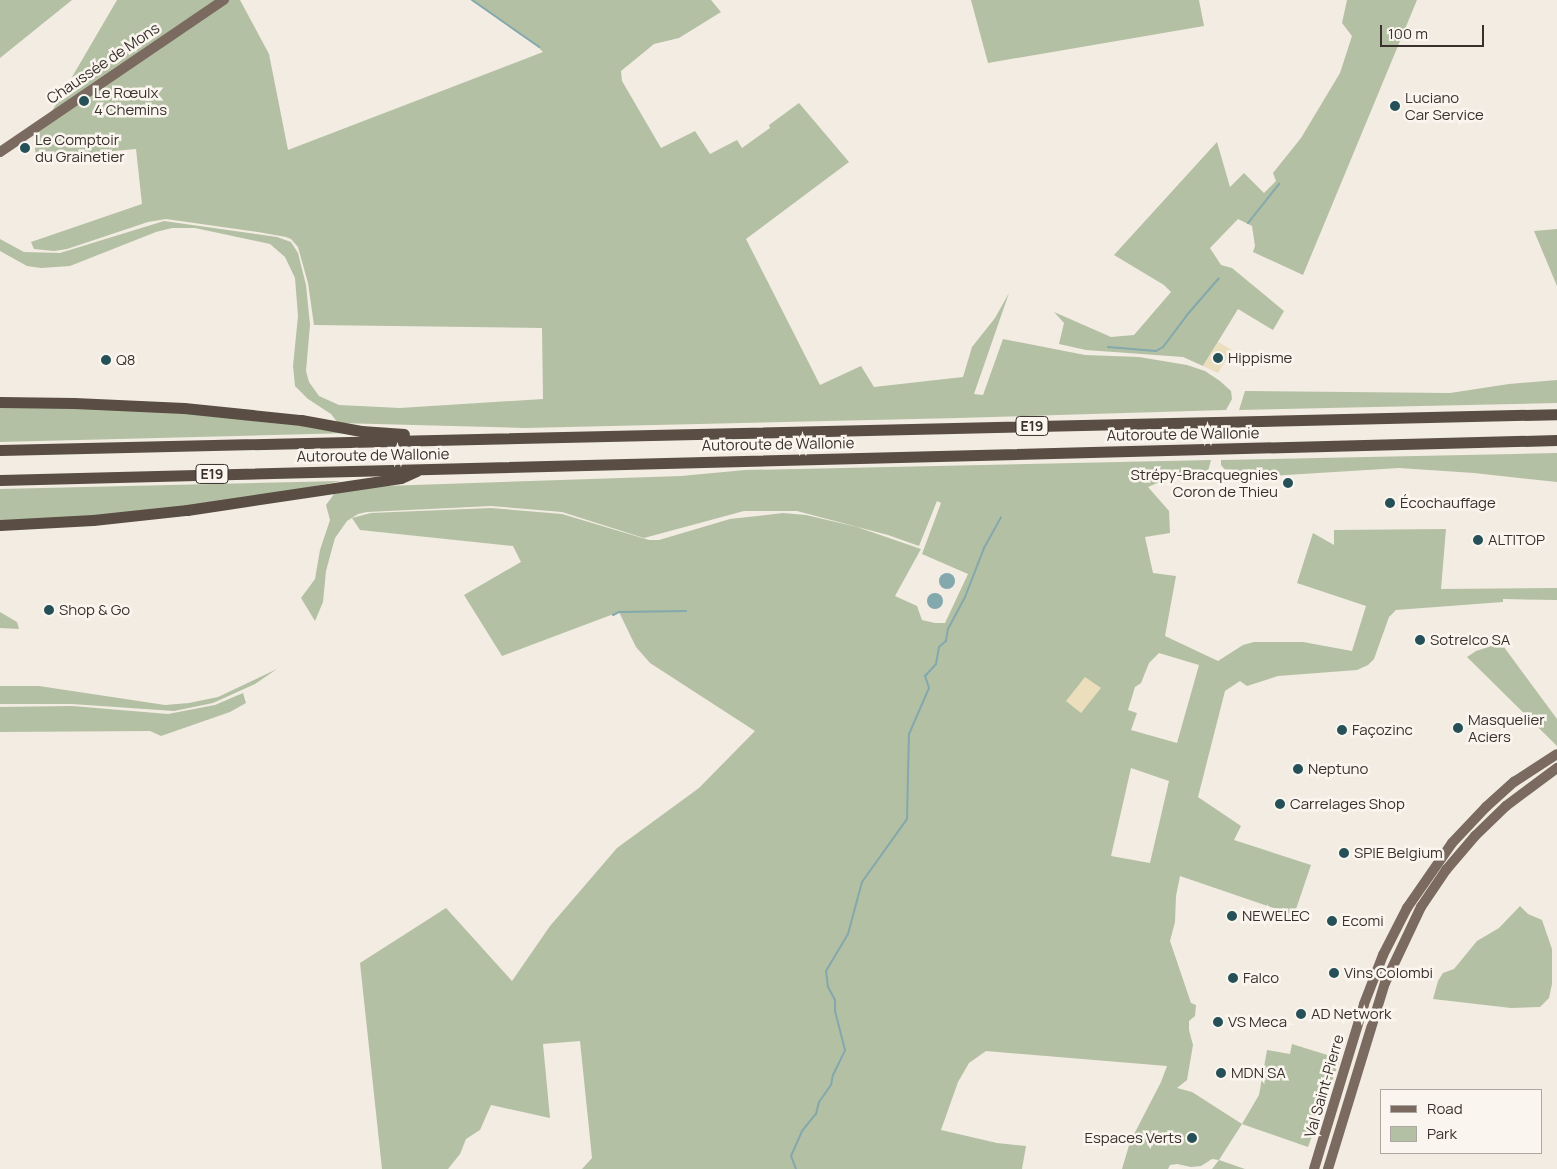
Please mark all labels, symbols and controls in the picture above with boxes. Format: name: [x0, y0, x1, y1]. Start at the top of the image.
scale bar: [1382, 15, 1486, 47]
street label: Chaussée de Mons: [43, 19, 163, 107]
text: 100 m: [1388, 23, 1428, 44]
place label: Le Rœulx 4 Chemins: [94, 83, 167, 118]
place label: Luciano Car Service: [1405, 88, 1484, 123]
marker: Le Rœulx 4 Chemins: [78, 95, 90, 107]
marker: Luciano Car Service: [1389, 100, 1401, 112]
place label: Le Comptoir du Grainetier: [35, 130, 125, 165]
marker: Le Comptoir du Grainetier: [19, 142, 31, 154]
place label: Hippisme: [1228, 349, 1292, 367]
place label: Q8: [116, 351, 136, 369]
marker: Hippisme: [1212, 352, 1224, 364]
marker: Q8: [100, 354, 112, 366]
road number: E19: [1014, 414, 1050, 438]
street label: Autoroute de Wallonie: [1106, 424, 1260, 444]
street label: Autoroute de Wallonie: [701, 434, 855, 454]
street label: Autoroute de Wallonie: [296, 445, 450, 465]
road number: E19: [194, 462, 230, 486]
place label: Strépy-Bracquegnies Coron de Thieu: [1131, 465, 1278, 500]
marker: Strépy-Bracquegnies Coron de Thieu: [1282, 477, 1294, 489]
place label: Écochauffage: [1400, 494, 1496, 512]
marker: Écochauffage: [1384, 497, 1396, 509]
place label: ALTITOP: [1488, 531, 1545, 549]
marker: ALTITOP: [1472, 534, 1484, 546]
place label: Shop & Go: [59, 601, 130, 619]
marker: Shop & Go: [43, 604, 55, 616]
place label: Sotrelco SA: [1430, 631, 1510, 649]
marker: Sotrelco SA: [1414, 634, 1426, 646]
place label: Masquelier Aciers: [1468, 710, 1545, 745]
place label: Façozinc: [1352, 721, 1413, 739]
marker: Masquelier Aciers: [1452, 722, 1464, 734]
marker: Façozinc: [1336, 724, 1348, 736]
place label: Neptuno: [1308, 760, 1368, 778]
marker: Neptuno: [1292, 763, 1304, 775]
place label: Carrelages Shop: [1290, 795, 1405, 813]
marker: Carrelages Shop: [1274, 798, 1286, 810]
place label: SPIE Belgium: [1354, 844, 1443, 862]
marker: SPIE Belgium: [1338, 847, 1350, 859]
place label: NEWELEC: [1242, 907, 1310, 925]
marker: NEWELEC: [1226, 910, 1238, 922]
place label: Ecomi: [1342, 912, 1384, 930]
marker: Ecomi: [1326, 915, 1338, 927]
place label: Vins Colombi: [1344, 964, 1433, 982]
marker: Vins Colombi: [1328, 967, 1340, 979]
place label: Falco: [1243, 969, 1279, 987]
marker: Falco: [1227, 972, 1239, 984]
place label: AD Network: [1311, 1005, 1392, 1023]
marker: AD Network: [1295, 1008, 1307, 1020]
place label: VS Meca: [1228, 1013, 1287, 1031]
marker: VS Meca: [1212, 1016, 1224, 1028]
street label: Val Saint-Pierre: [1301, 1032, 1347, 1140]
place label: MDN SA: [1231, 1064, 1286, 1082]
marker: MDN SA: [1215, 1067, 1227, 1079]
legend: [1380, 1089, 1542, 1154]
text: Road: [1427, 1098, 1463, 1119]
text: Park: [1427, 1123, 1457, 1144]
place label: Espaces Verts: [1084, 1129, 1182, 1147]
marker: Espaces Verts: [1186, 1132, 1198, 1144]

